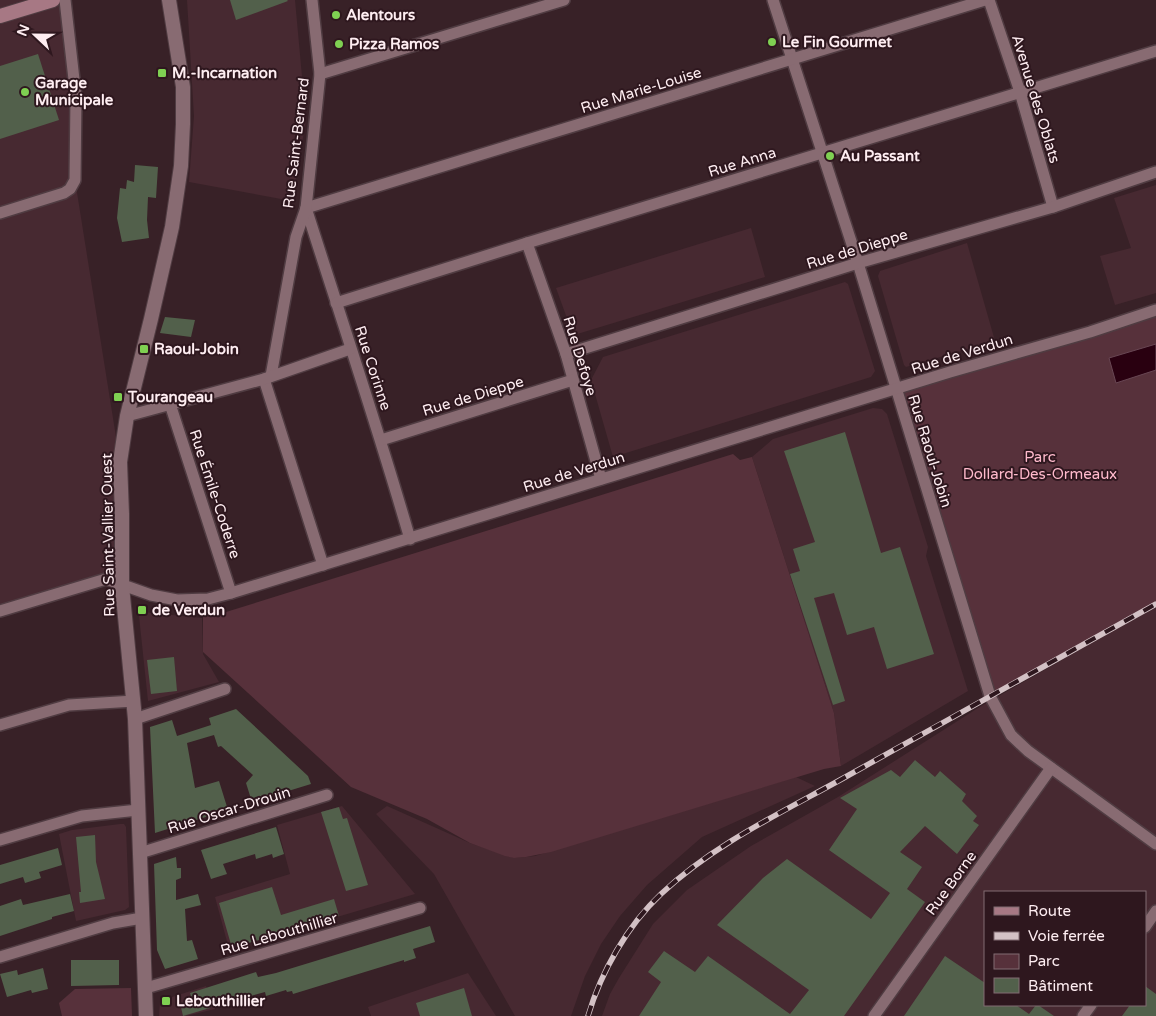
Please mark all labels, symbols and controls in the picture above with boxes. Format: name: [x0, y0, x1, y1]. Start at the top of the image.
place label: Alentours: [346, 6, 415, 24]
marker: Alentours: [330, 9, 342, 21]
north arrow: [10, 10, 60, 60]
text: N: [13, 22, 33, 39]
place label: Le Fin Gourmet: [782, 33, 892, 51]
street label: Avenue des Oblats: [1008, 33, 1064, 165]
place label: Pizza Ramos: [349, 35, 439, 53]
marker: Le Fin Gourmet: [766, 36, 778, 48]
marker: Pizza Ramos: [333, 38, 345, 50]
street label: Rue Marie-Louise: [578, 63, 704, 117]
place label: M.-Incarnation: [172, 64, 277, 82]
marker: M.-Incarnation: [156, 67, 168, 79]
place label: Garage Municipale: [35, 74, 114, 110]
street label: Rue Saint-Bernard: [279, 77, 313, 209]
marker: Garage Municipale: [19, 86, 31, 98]
street label: Rue Anna: [706, 143, 778, 181]
place label: Au Passant: [840, 147, 920, 165]
marker: Au Passant: [824, 150, 836, 162]
street label: Rue de Dieppe: [804, 225, 910, 273]
street label: Rue Defoye: [559, 314, 601, 398]
street label: Rue Corinne: [351, 323, 395, 413]
street label: Rue de Verdun: [909, 330, 1015, 378]
place label: Raoul-Jobin: [154, 340, 239, 358]
marker: Raoul-Jobin: [138, 343, 150, 355]
street label: Rue de Dieppe: [420, 372, 526, 420]
place label: Tourangeau: [127, 388, 213, 407]
marker: Tourangeau: [112, 391, 124, 403]
street label: Rue Raoul-Jobin: [904, 392, 956, 510]
street label: Rue Émile-Coderre: [186, 427, 244, 561]
street label: Rue de Verdun: [521, 448, 627, 496]
park label: Parc Dollard-Des-Ormeaux: [963, 448, 1117, 483]
street label: Rue Saint-Vallier Ouest: [98, 453, 118, 617]
place label: de Verdun: [152, 601, 225, 619]
marker: de Verdun: [136, 604, 148, 616]
street label: Rue Oscar-Drouin: [165, 783, 293, 837]
street label: Rue Borne: [922, 847, 980, 919]
legend: [984, 891, 1146, 1006]
text: Route: [1028, 902, 1071, 920]
street label: Rue Lebouthillier: [218, 909, 340, 959]
text: Voie ferrée: [1028, 927, 1105, 945]
text: Parc: [1028, 952, 1060, 970]
text: Bâtiment: [1028, 977, 1093, 995]
place label: Lebouthillier: [176, 992, 265, 1010]
marker: Lebouthillier: [160, 995, 172, 1007]

